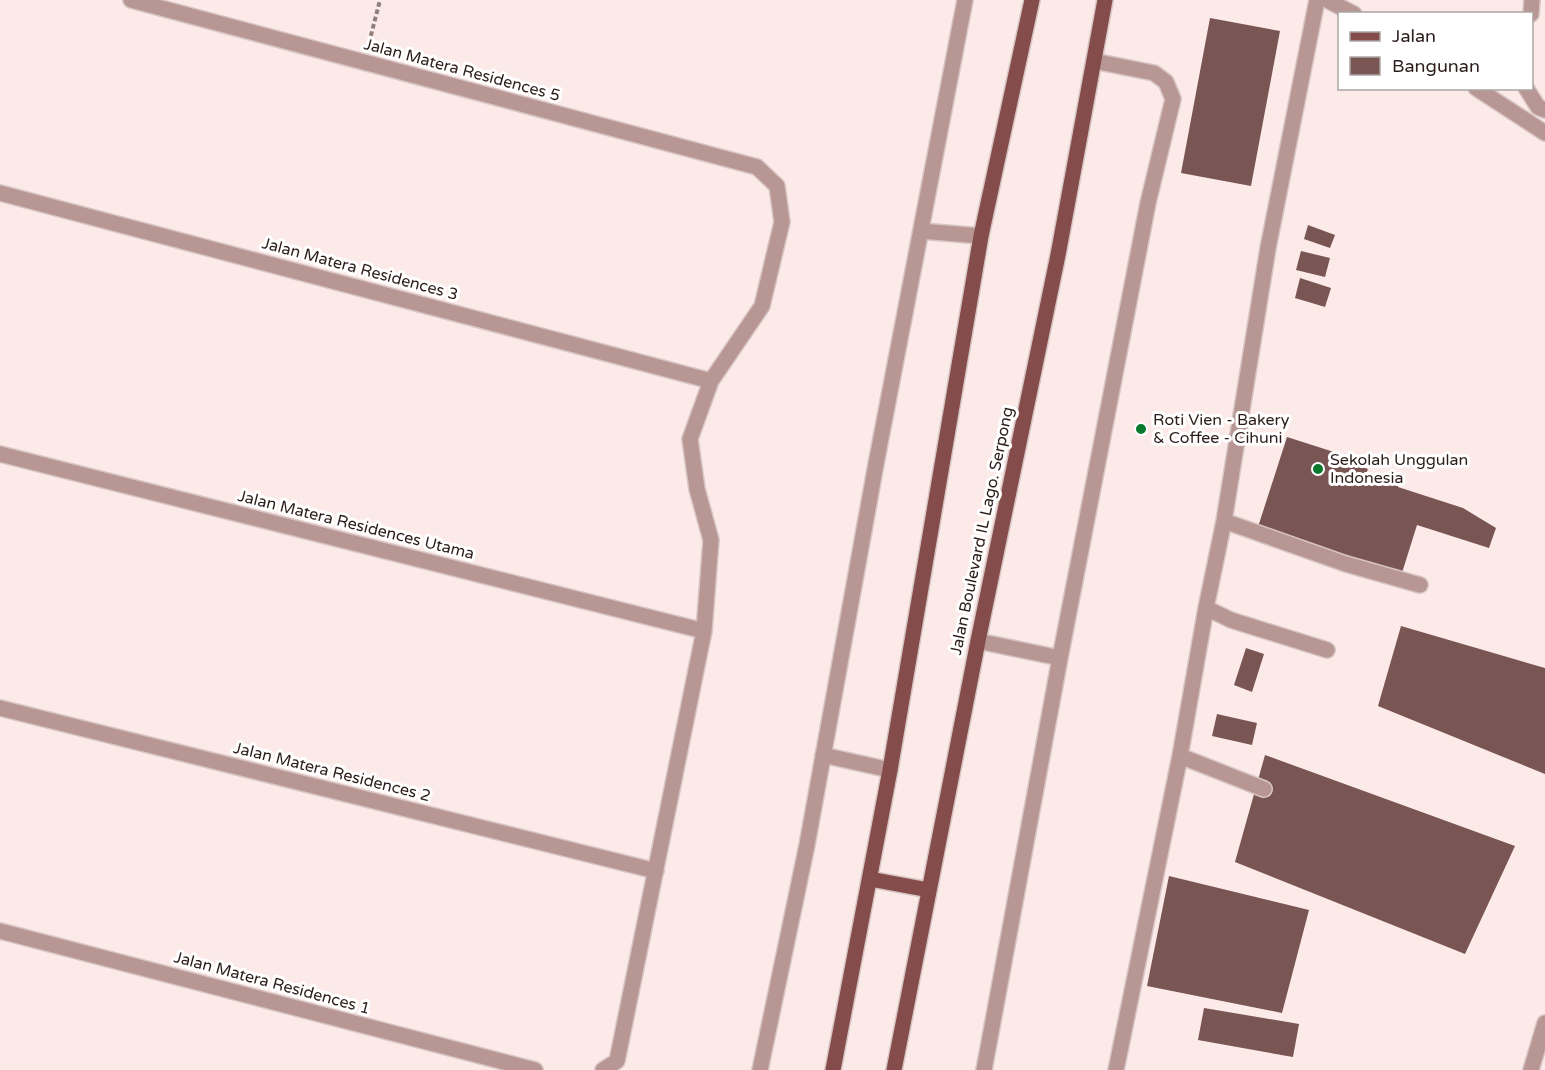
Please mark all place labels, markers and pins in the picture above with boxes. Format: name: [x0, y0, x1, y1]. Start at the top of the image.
place label: Roti Vien - Bakery & Coffee - Cihuni: [1153, 410, 1290, 448]
marker: Roti Vien - Bakery & Coffee - Cihuni: [1134, 422, 1148, 436]
place label: Sekolah Unggulan Indonesia: [1330, 450, 1468, 488]
marker: Sekolah Unggulan Indonesia: [1311, 462, 1325, 476]

